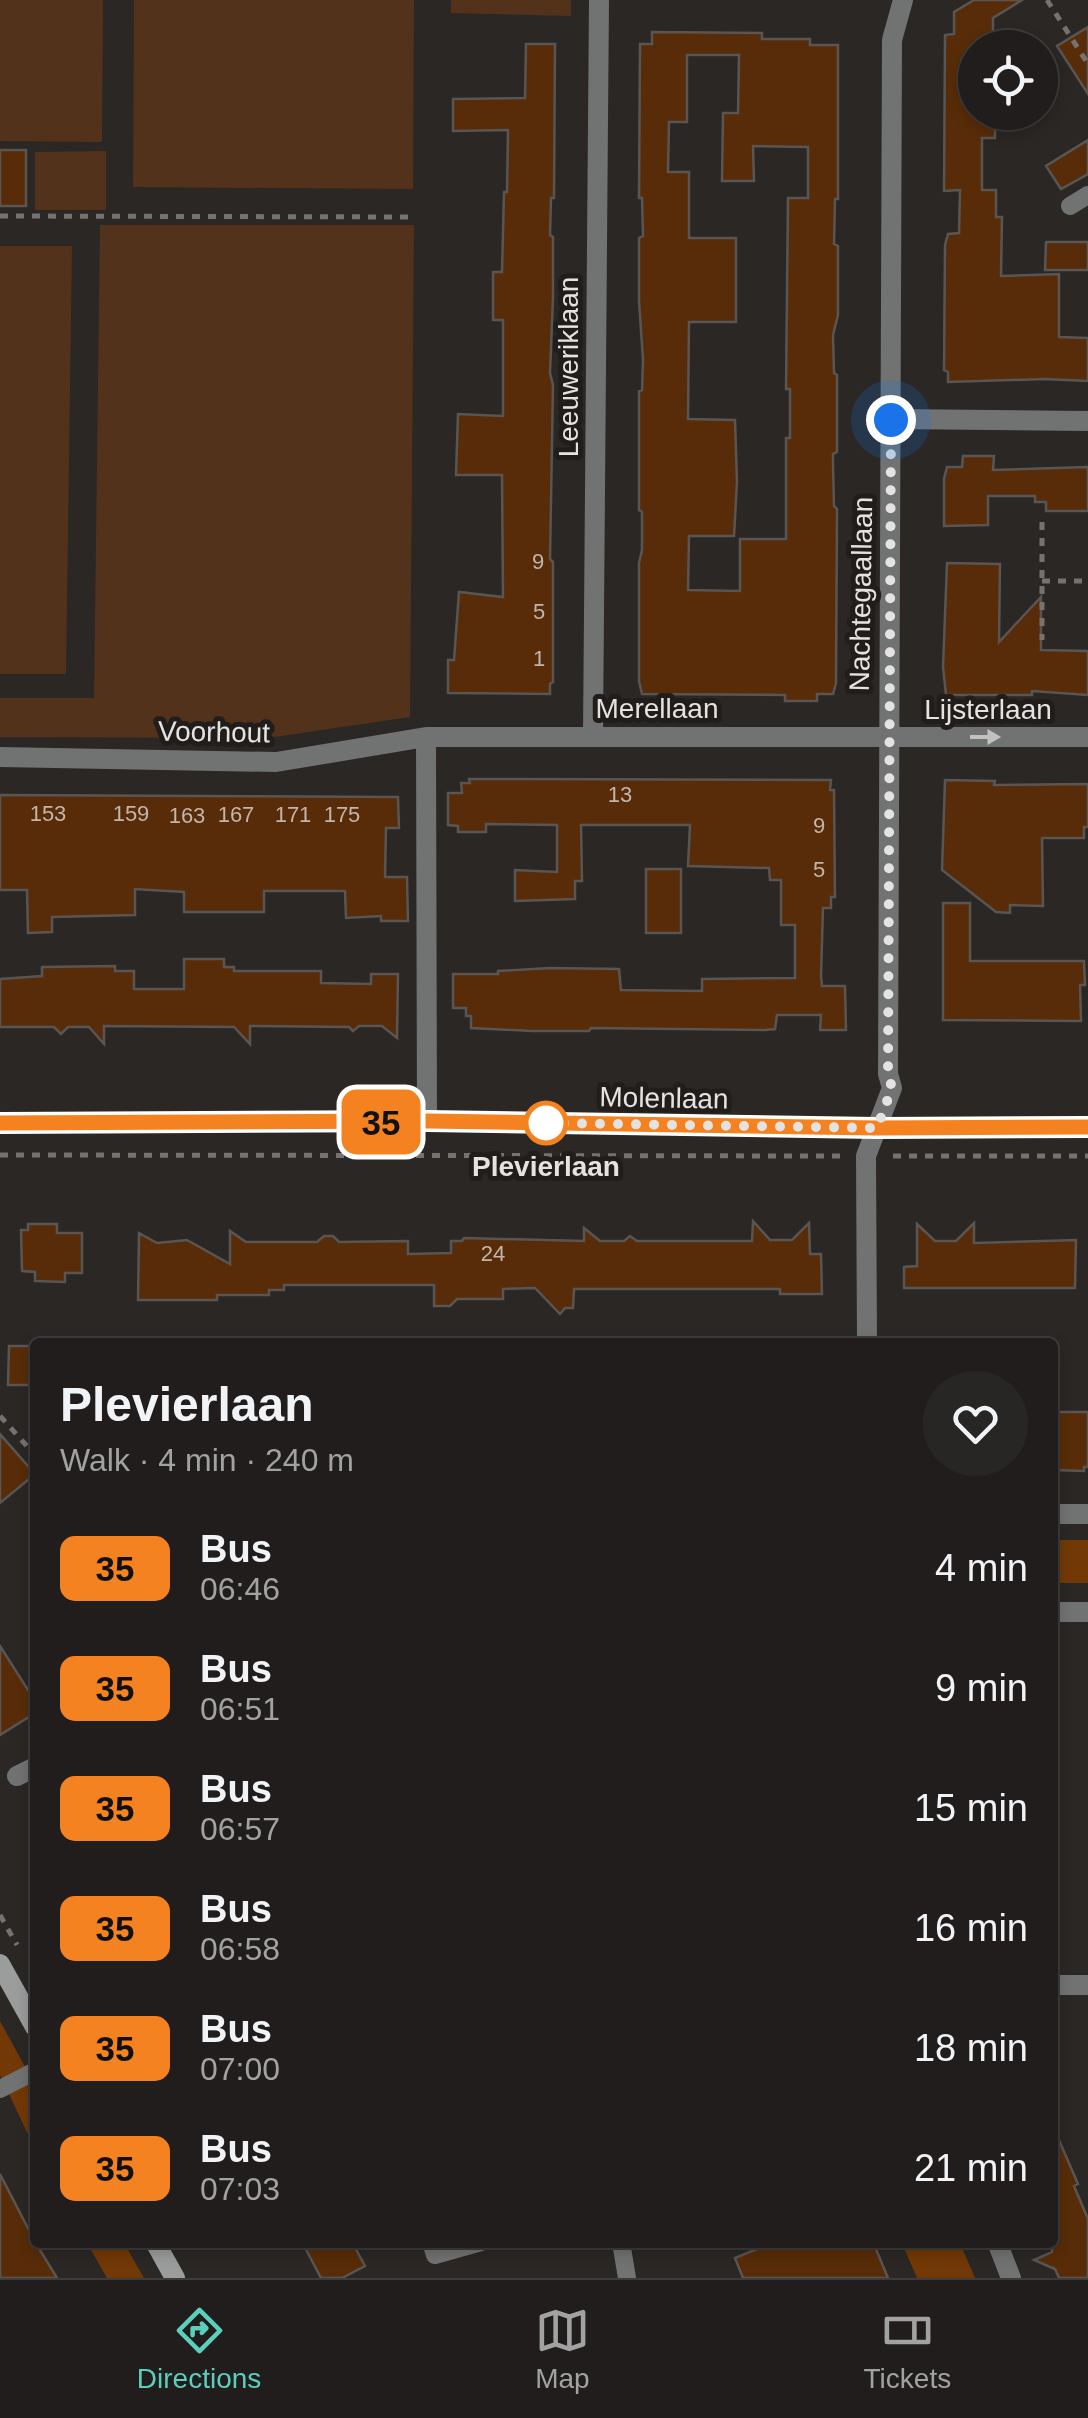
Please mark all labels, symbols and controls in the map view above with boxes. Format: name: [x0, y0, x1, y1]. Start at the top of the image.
map controls: [958, 30, 1058, 130]
button: locate: [958, 30, 1058, 130]
street label: Leeuweriklaan: [553, 277, 584, 457]
your location: [866, 395, 916, 445]
street label: Nachtegaallaan: [844, 496, 878, 692]
house number: 9: [532, 549, 544, 574]
house number: 5: [533, 599, 545, 624]
house number: 1: [533, 646, 545, 671]
street label: Merellaan: [596, 693, 718, 724]
street label: Lijsterlaan: [924, 694, 1052, 725]
street label: Voorhout: [158, 716, 271, 748]
one-way arrow: [969, 729, 1001, 745]
house number: 13: [608, 782, 632, 807]
house number: 153: [30, 801, 66, 826]
house number: 159: [113, 801, 149, 826]
house number: 167: [218, 802, 254, 827]
house number: 171: [275, 802, 311, 827]
house number: 175: [324, 802, 360, 827]
house number: 163: [169, 803, 205, 828]
house number: 9: [813, 813, 825, 838]
house number: 5: [813, 857, 825, 882]
street label: Molenlaan: [599, 1081, 729, 1115]
line badge: 35: [336, 1090, 426, 1154]
marker: Plevierlaan: [525, 1102, 567, 1144]
text: 35: [362, 1103, 400, 1142]
place label: Plevierlaan: [472, 1151, 620, 1182]
house number: 24: [481, 1241, 505, 1266]
button: heart: [923, 1371, 1028, 1476]
text: Plevierlaan: [60, 1378, 314, 1431]
text: Walk · 4 min · 240 m: [60, 1442, 354, 1478]
text: Bus: [200, 1528, 272, 1570]
text: 4 min: [935, 1547, 1028, 1589]
text: 35: [96, 1549, 134, 1588]
text: 06:46: [200, 1571, 280, 1607]
text: Bus: [200, 1648, 272, 1690]
text: 9 min: [935, 1667, 1028, 1709]
text: 35: [96, 1669, 134, 1708]
text: 06:51: [200, 1691, 280, 1727]
text: Bus: [200, 1768, 272, 1810]
text: 15 min: [914, 1787, 1028, 1829]
text: 35: [96, 1789, 134, 1828]
text: 06:57: [200, 1811, 280, 1847]
text: Bus: [200, 1888, 272, 1930]
text: 16 min: [914, 1907, 1028, 1949]
text: 35: [96, 1909, 134, 1948]
text: 06:58: [200, 1931, 280, 1967]
text: Bus: [200, 2008, 272, 2050]
text: 18 min: [914, 2027, 1028, 2069]
text: 35: [96, 2029, 134, 2068]
text: 07:00: [200, 2051, 280, 2087]
text: Bus: [200, 2128, 272, 2170]
text: 21 min: [914, 2147, 1028, 2189]
text: 35: [96, 2149, 134, 2188]
text: 07:03: [200, 2171, 280, 2207]
tab: Directions: [137, 2303, 261, 2395]
tab: Map: [535, 2303, 590, 2395]
tab: Tickets: [864, 2303, 951, 2395]

